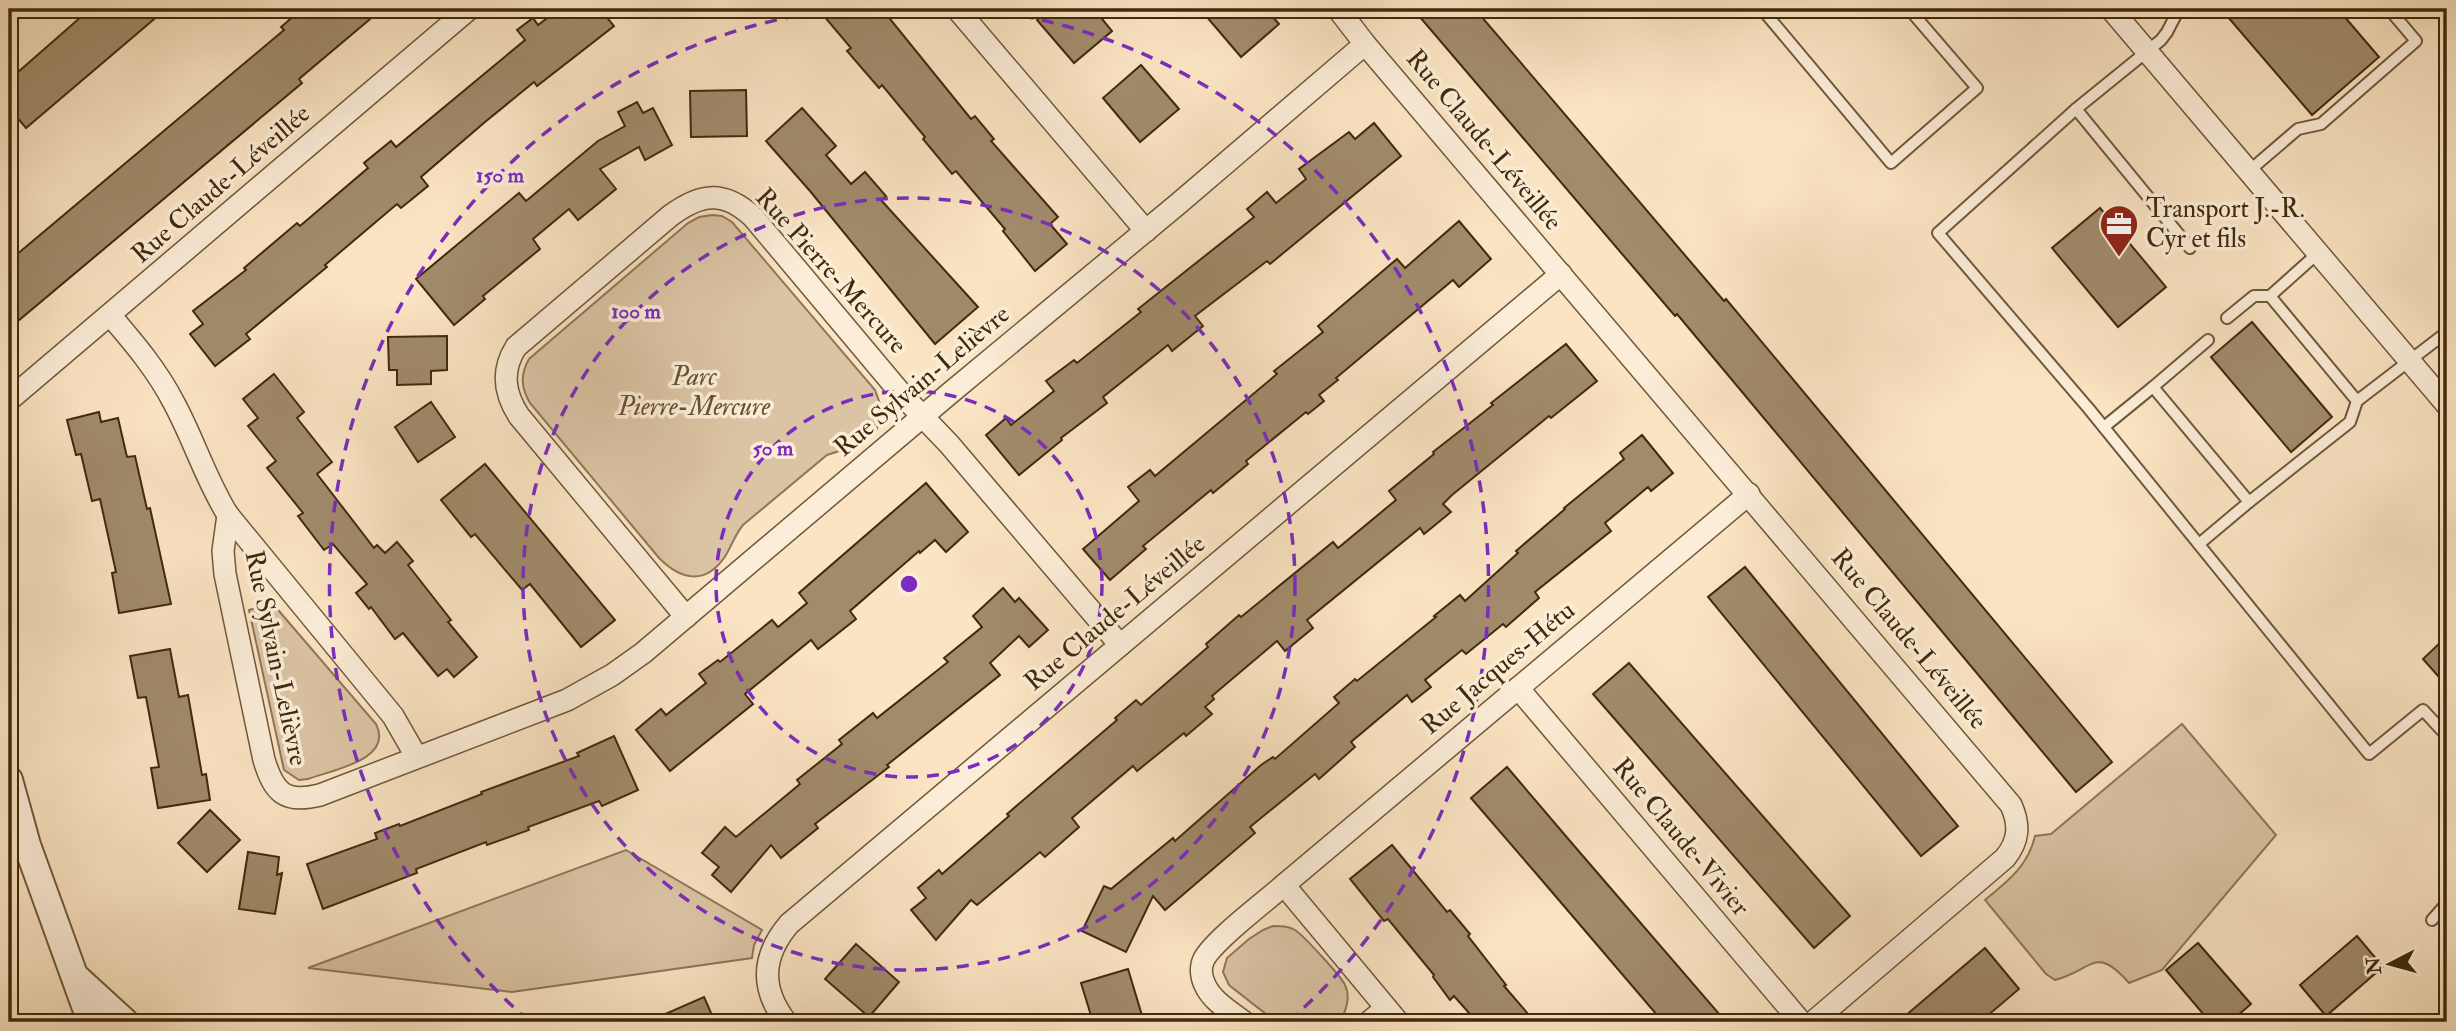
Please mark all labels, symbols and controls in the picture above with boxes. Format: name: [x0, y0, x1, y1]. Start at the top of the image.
street label: Rue Claude-Léveillée: [1399, 43, 1569, 237]
street label: Rue Claude-Léveillée: [125, 98, 317, 270]
text: 150 m: [476, 162, 525, 189]
street label: Rue Pierre-Mercure: [748, 182, 914, 360]
place label: Transport J.-R. Cyr et fils: [2146, 193, 2305, 255]
office icon: Transport J.-R. Cyr et fils: [2098, 203, 2140, 258]
text: 100 m: [611, 298, 662, 325]
street label: Rue Sylvain-Lelièvre: [828, 298, 1016, 464]
park label: Parc Pierre-Mercure: [617, 361, 770, 423]
text: 50 m: [753, 435, 794, 462]
street label: Rue Claude-Léveillée: [1018, 528, 1212, 698]
street label: Rue Claude-Léveillée: [1824, 542, 1994, 736]
street label: Rue Sylvain-Lelièvre: [238, 548, 314, 769]
centre of rings: [897, 572, 921, 596]
street label: Rue Jacques-Hétu: [1415, 594, 1581, 742]
street label: Rue Claude-Vivier: [1606, 752, 1757, 923]
north arrow: [2354, 930, 2424, 1000]
text: N: [2361, 955, 2387, 976]

